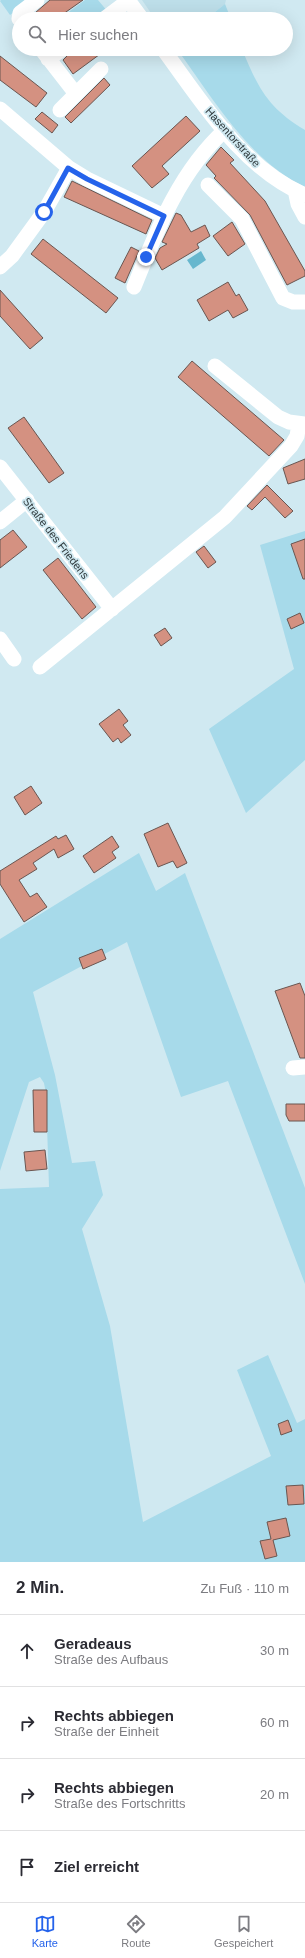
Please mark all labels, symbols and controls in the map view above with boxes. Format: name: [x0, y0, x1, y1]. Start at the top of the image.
search box: [12, 12, 293, 56]
icon: search: [26, 23, 48, 45]
text: Hier suchen: [58, 26, 138, 43]
street label: Hasentorstraße: [203, 105, 263, 169]
route start: [35, 203, 53, 221]
route end: [137, 248, 155, 266]
street label: Straße des Friedens: [21, 495, 92, 581]
text: 2 Min.: [16, 1578, 64, 1597]
text: Zu Fuß · 110 m: [200, 1581, 289, 1596]
text: Geradeaus: [54, 1635, 132, 1652]
icon: ahead: [16, 1640, 38, 1662]
text: 30 m: [260, 1643, 289, 1658]
text: Straße des Aufbaus: [54, 1652, 168, 1667]
text: Rechts abbiegen: [54, 1707, 174, 1724]
icon: right: [16, 1712, 38, 1734]
text: 60 m: [260, 1715, 289, 1730]
text: Straße der Einheit: [54, 1724, 159, 1739]
text: Rechts abbiegen: [54, 1779, 174, 1796]
icon: right: [16, 1784, 38, 1806]
text: 20 m: [260, 1787, 289, 1802]
text: Straße des Fortschritts: [54, 1796, 185, 1811]
icon: arrive: [16, 1856, 38, 1878]
text: Ziel erreicht: [54, 1858, 139, 1875]
tab: Karte: [32, 1913, 58, 1949]
tab: Route: [121, 1913, 151, 1949]
tab: Gespeichert: [214, 1913, 273, 1949]

